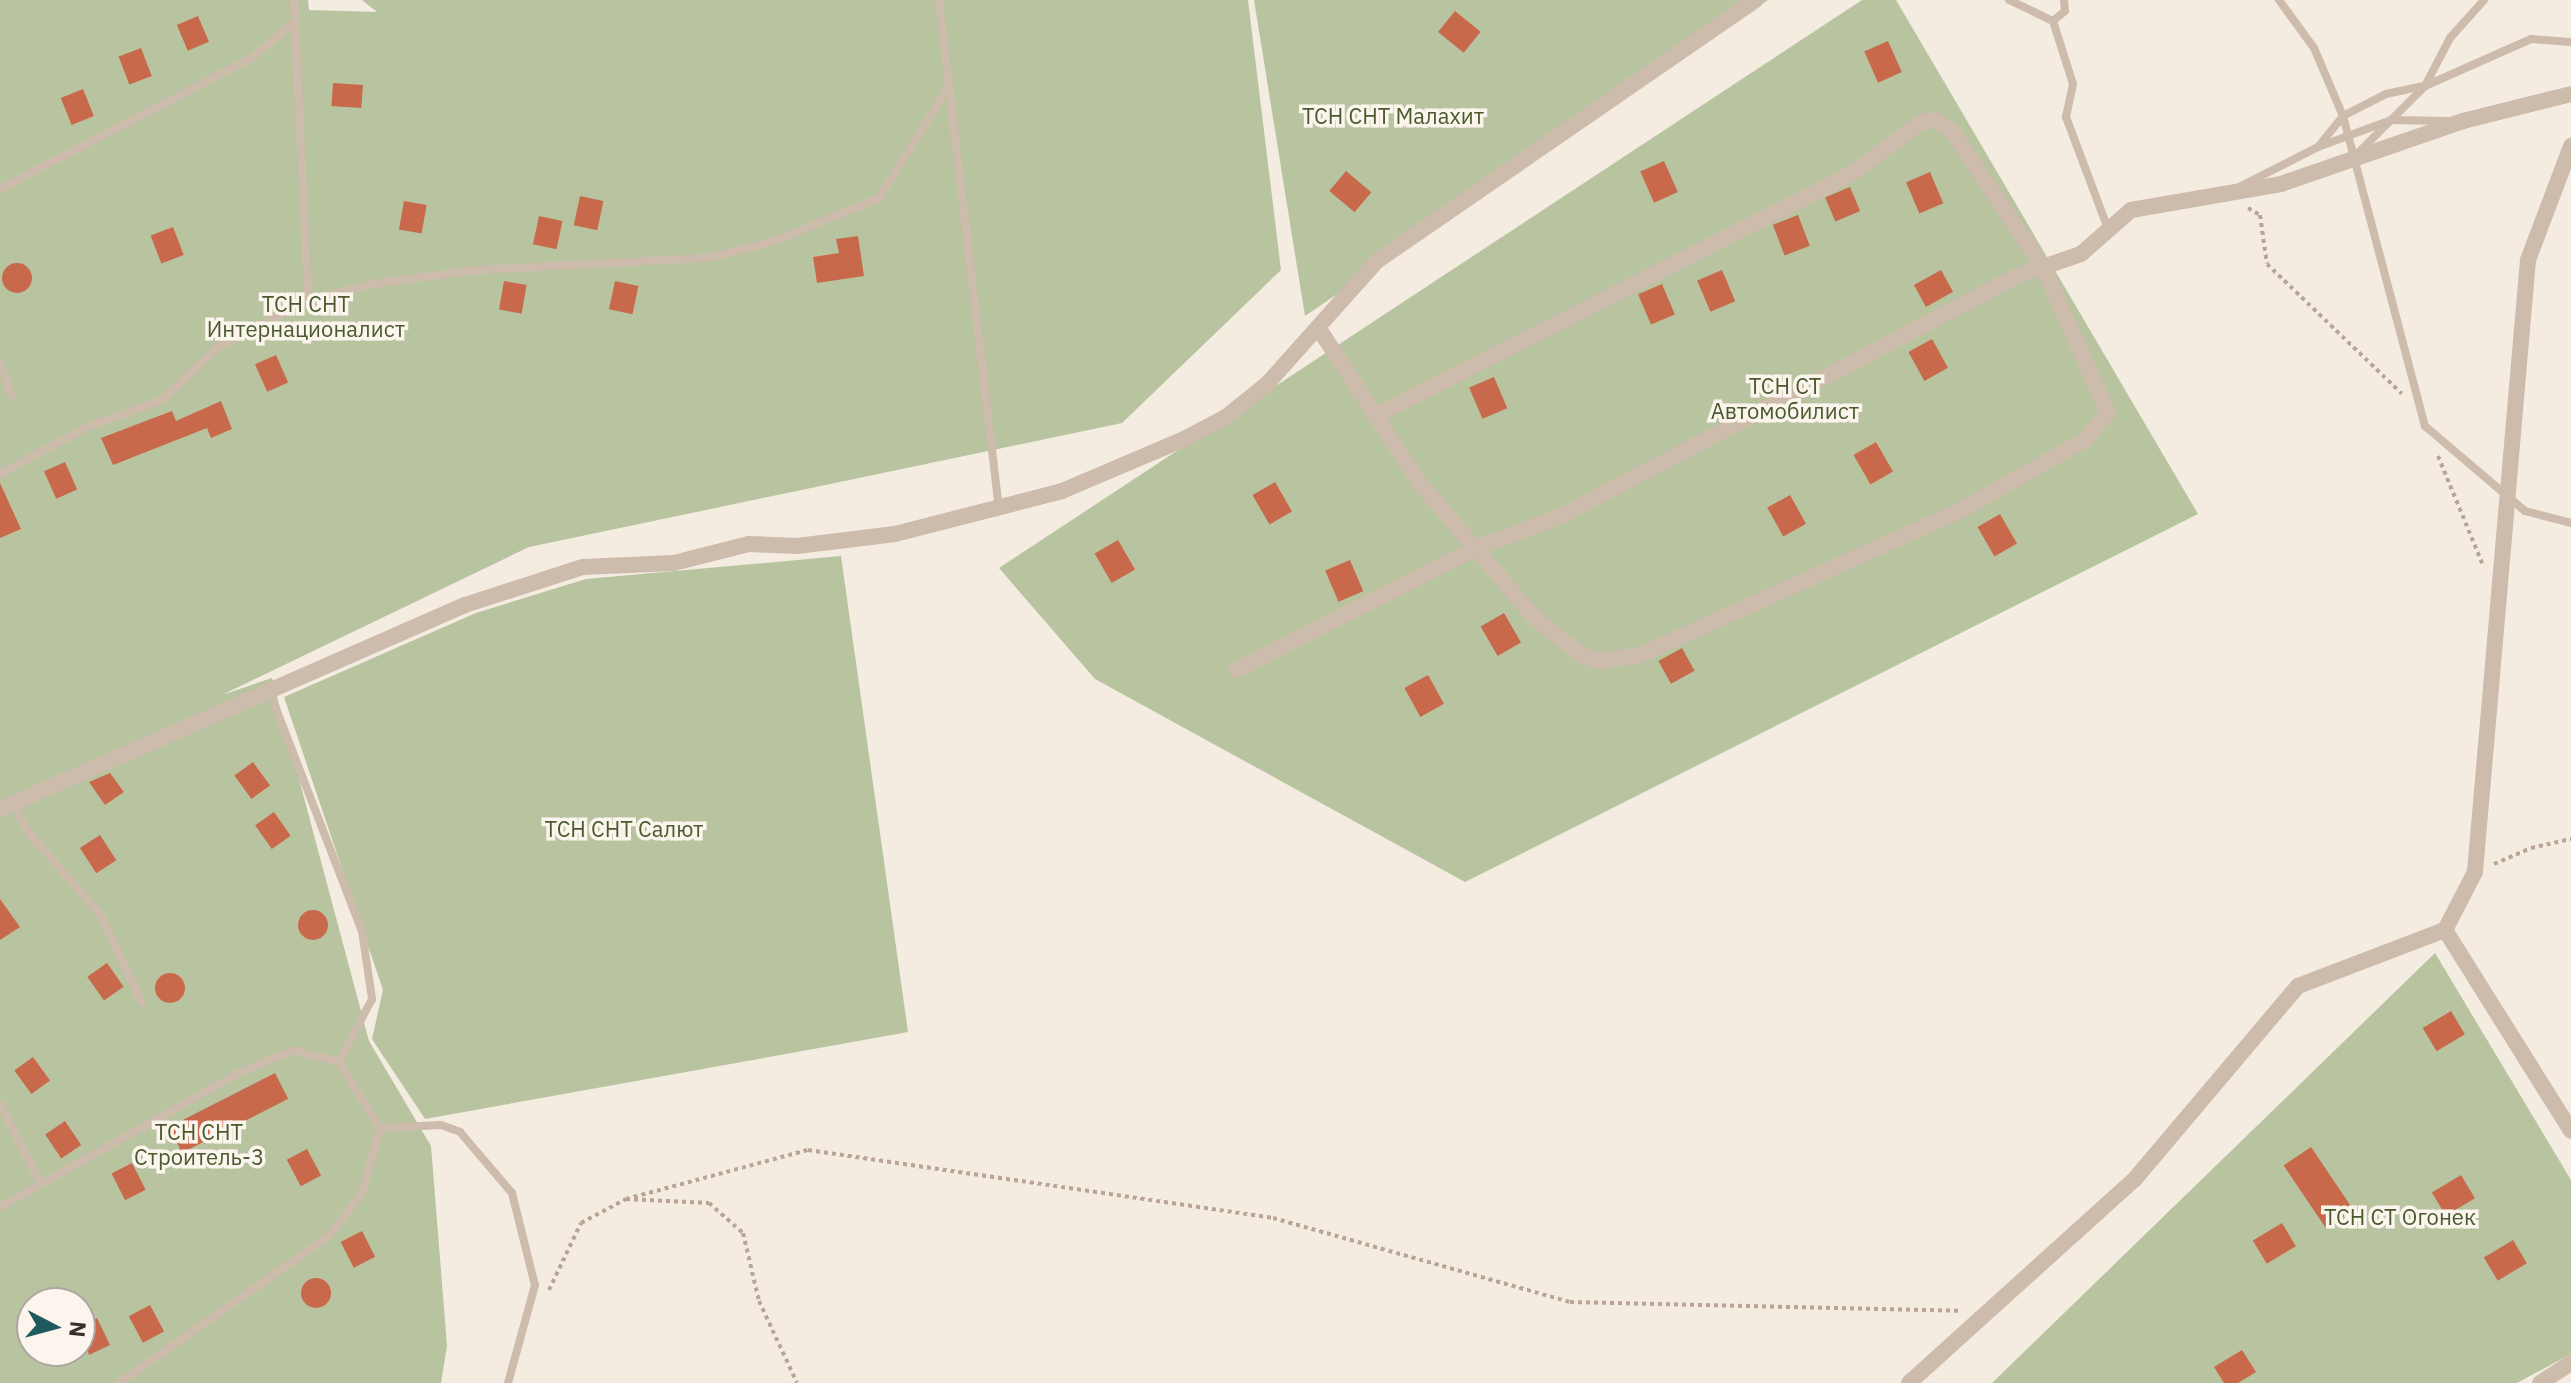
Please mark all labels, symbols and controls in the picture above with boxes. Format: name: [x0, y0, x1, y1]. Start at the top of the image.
park label: ТСН СНТ Малахит: [1302, 103, 1484, 129]
park label: ТСН СНТ Интернационалист: [207, 290, 405, 342]
park label: ТСН СТ Автомобилист: [1711, 372, 1859, 424]
park label: ТСН СНТ Салют: [545, 816, 703, 842]
park label: ТСН СНТ Строитель-3: [134, 1118, 264, 1170]
park label: ТСН СТ Огонек: [2324, 1204, 2476, 1230]
north arrow: [16, 1287, 96, 1367]
text: N: [63, 1320, 94, 1339]

